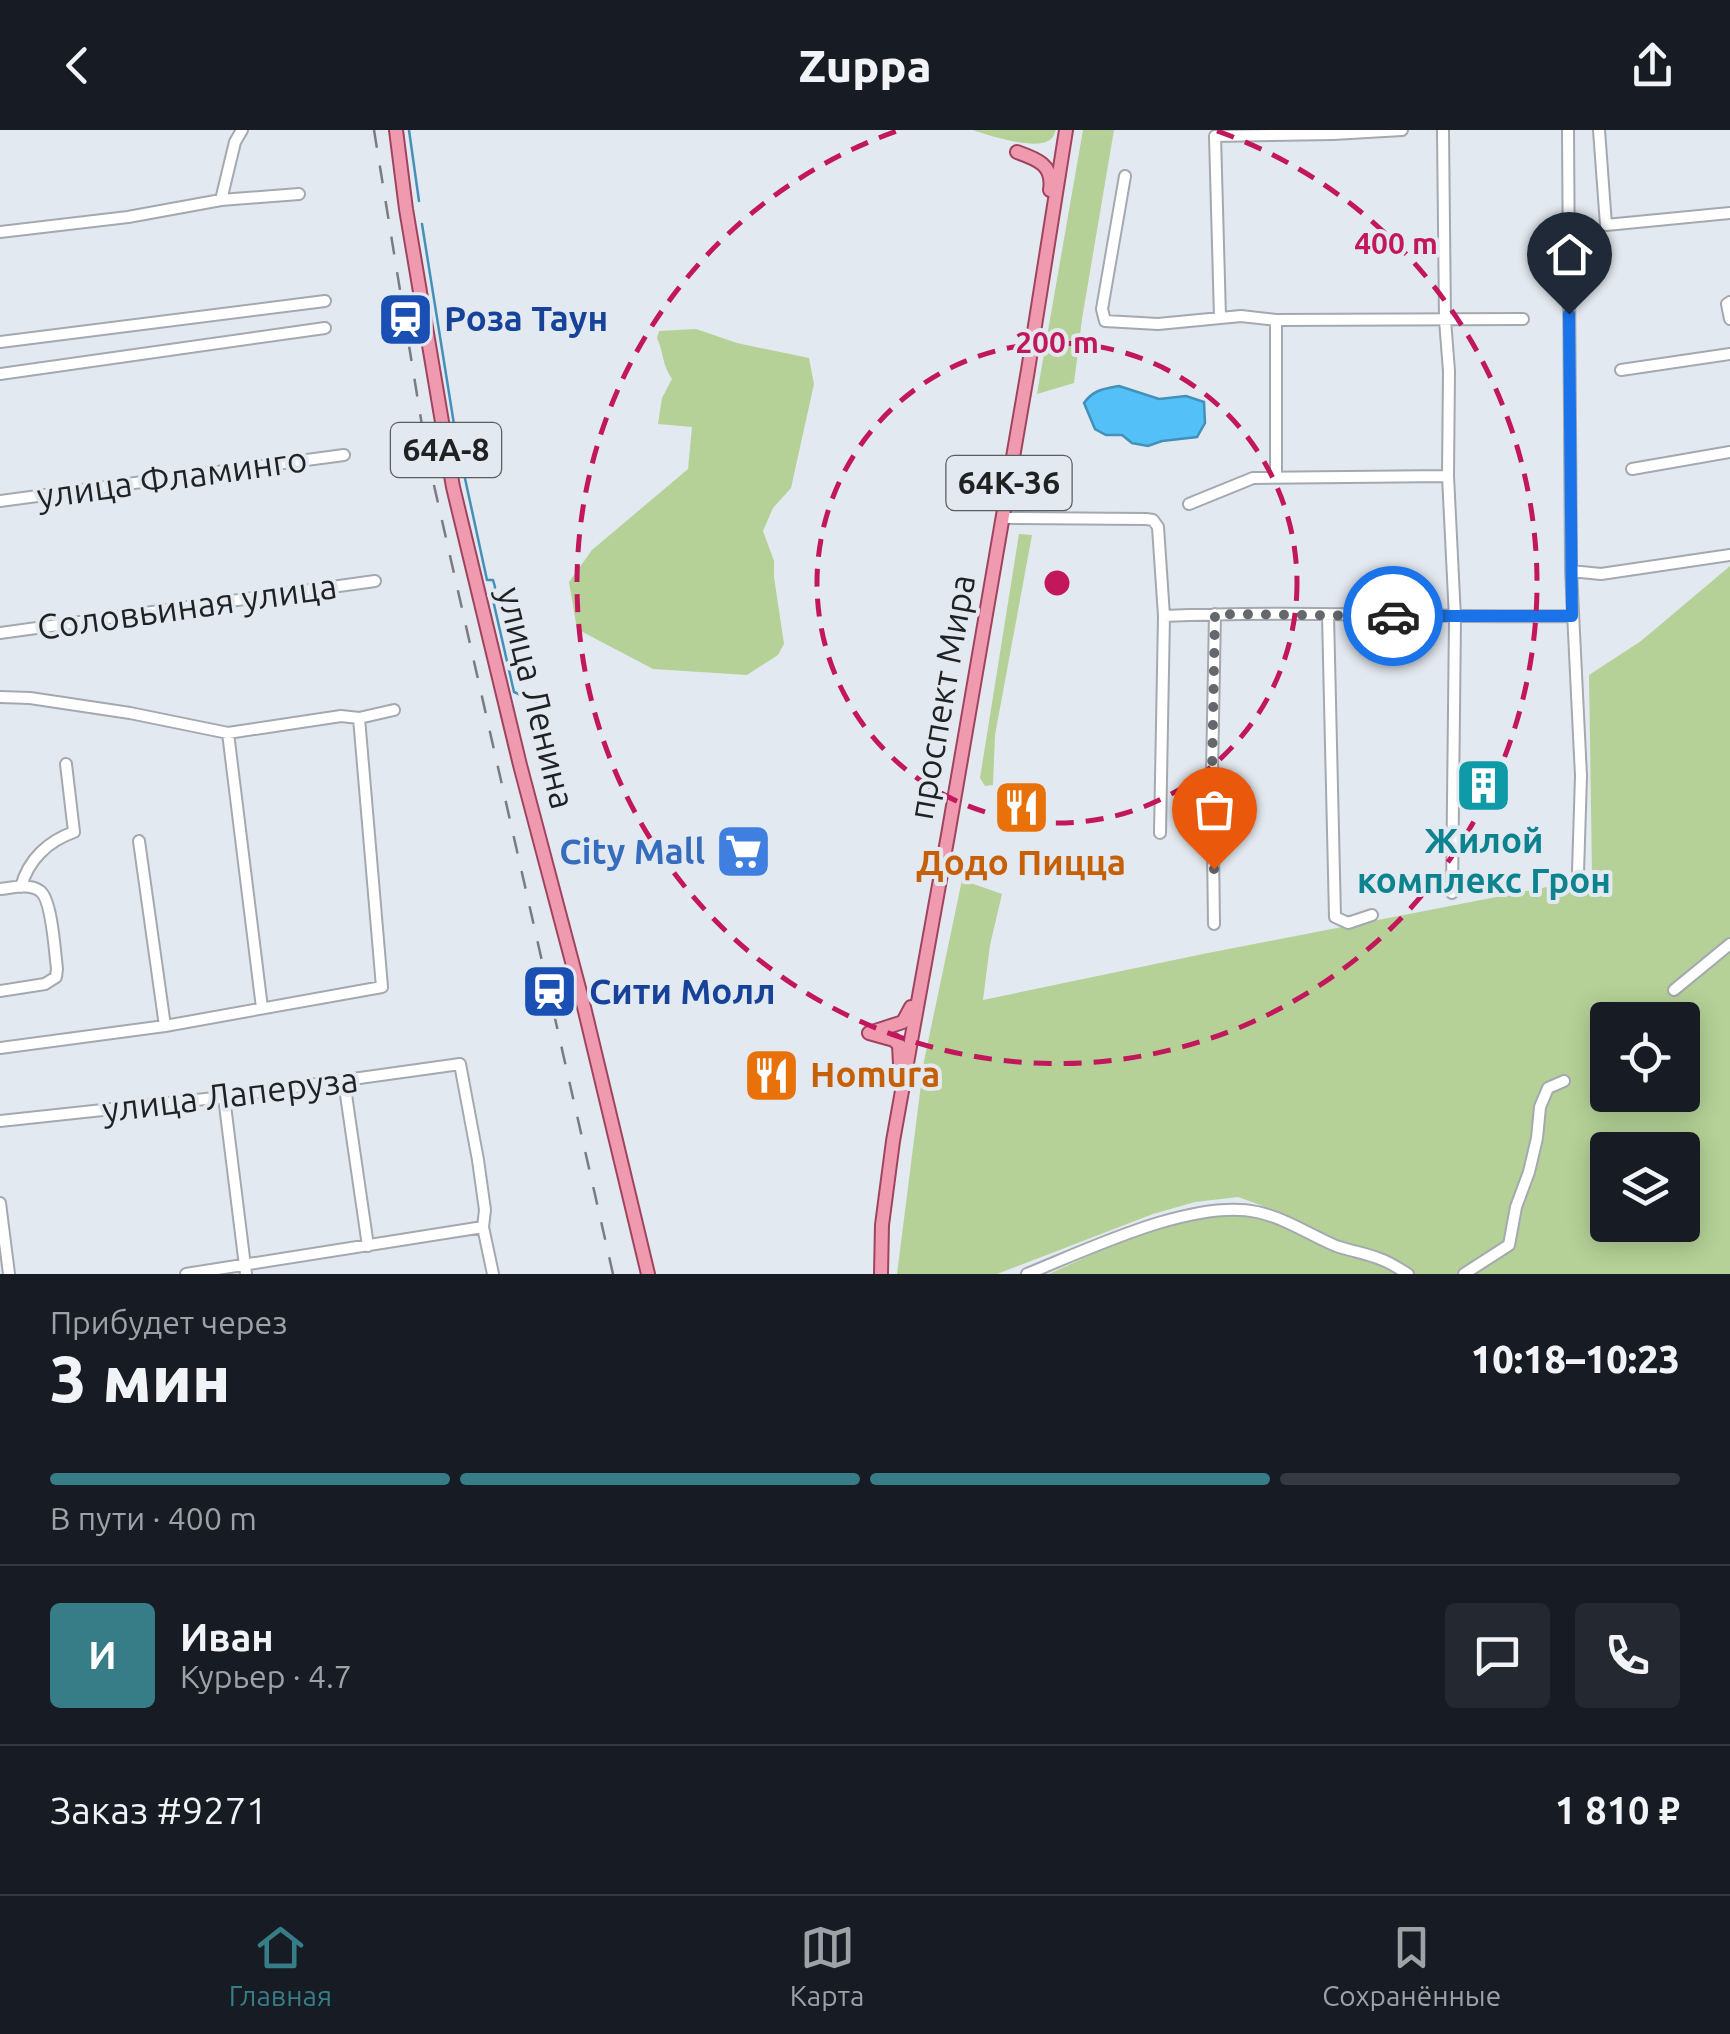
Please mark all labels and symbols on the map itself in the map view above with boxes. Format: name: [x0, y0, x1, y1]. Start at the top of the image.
pin: [1527, 212, 1612, 315]
text: 400 m: [1354, 226, 1438, 260]
station icon: Роза Таун: [375, 289, 435, 349]
place label: Роза Таун: [444, 298, 608, 338]
text: 200 m: [1015, 325, 1099, 359]
road number: 64А-8: [391, 423, 501, 477]
street label: улица Фламинго: [34, 438, 310, 516]
road number: 64К-36: [946, 456, 1072, 510]
street label: Соловьиная улица: [35, 565, 339, 647]
centre of rings: [1039, 565, 1075, 601]
courier: [1343, 566, 1443, 666]
street label: проспект Мира: [900, 571, 982, 822]
street label: улица Ленина: [490, 583, 584, 813]
building icon: Жилой комплекс Грон: [1454, 755, 1514, 815]
pin: [1172, 767, 1257, 870]
restaurant icon: Додо Пицца: [991, 777, 1051, 837]
place label: Жилой комплекс Грон: [1357, 820, 1611, 900]
supermarket icon: City Mall: [714, 822, 774, 882]
place label: City Mall: [559, 831, 705, 871]
place label: Додо Пицца: [916, 842, 1126, 882]
station icon: Сити Молл: [520, 962, 580, 1022]
place label: Сити Молл: [589, 971, 776, 1011]
restaurant icon: Homura: [741, 1045, 801, 1105]
place label: Homura: [810, 1054, 940, 1094]
street label: улица Лаперуза: [100, 1058, 360, 1130]

